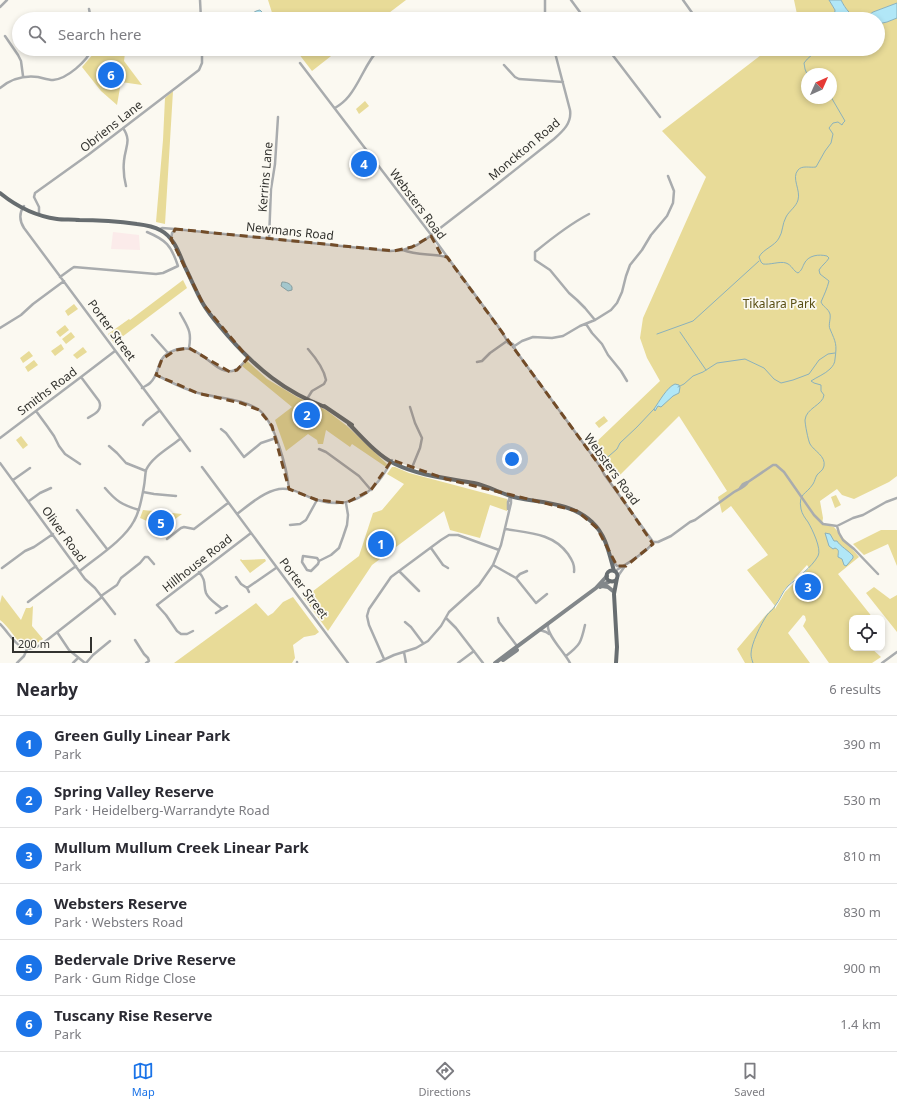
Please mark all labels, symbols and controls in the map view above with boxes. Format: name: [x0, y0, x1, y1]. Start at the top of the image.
search box: [12, 12, 885, 56]
icon: search: [26, 23, 48, 45]
text: Search here: [58, 24, 141, 44]
pin: 6: [98, 60, 124, 90]
north arrow: [801, 68, 837, 104]
street label: Obriens Lane: [76, 96, 146, 156]
street label: Monckton Road: [485, 114, 563, 184]
street label: Kerrins Lane: [253, 141, 277, 213]
pin: 4: [351, 149, 377, 179]
street label: Websters Road: [386, 165, 450, 243]
street label: Newmans Road: [245, 218, 335, 244]
park label: Tikalara Park: [743, 295, 816, 312]
street label: Porter Street: [84, 296, 140, 365]
street label: Smiths Road: [14, 363, 80, 419]
pin: 2: [294, 400, 320, 430]
street label: Websters Road: [580, 430, 644, 508]
your location: [502, 449, 522, 469]
street label: Oliver Road: [38, 503, 90, 565]
pin: 5: [148, 508, 174, 538]
pin: 1: [368, 529, 394, 559]
street label: Hillhouse Road: [158, 530, 236, 596]
street label: Porter Street: [275, 554, 333, 622]
pin: 3: [795, 572, 821, 602]
map controls: [849, 615, 885, 651]
button: locate: [849, 615, 885, 651]
scale bar: [12, 635, 92, 654]
text: 200 m: [18, 636, 50, 651]
text: Nearby: [16, 678, 78, 701]
text: 6 results: [829, 680, 881, 698]
text: Green Gully Linear Park: [54, 725, 230, 745]
text: 1: [25, 735, 33, 753]
text: 390 m: [843, 735, 881, 753]
text: Park: [54, 745, 81, 763]
text: Spring Valley Reserve: [54, 781, 214, 801]
text: 2: [25, 791, 33, 809]
text: 530 m: [843, 791, 881, 809]
text: Park · Heidelberg-Warrandyte Road: [54, 801, 270, 819]
text: Mullum Mullum Creek Linear Park: [54, 837, 309, 857]
text: 3: [25, 847, 33, 865]
text: 810 m: [843, 847, 881, 865]
text: Park: [54, 857, 81, 875]
text: Websters Reserve: [54, 893, 187, 913]
text: 4: [25, 903, 33, 921]
text: 830 m: [843, 903, 881, 921]
text: Park · Websters Road: [54, 913, 183, 931]
text: Bedervale Drive Reserve: [54, 949, 236, 969]
text: 5: [25, 959, 33, 977]
text: 900 m: [843, 959, 881, 977]
text: Park · Gum Ridge Close: [54, 969, 196, 987]
text: Tuscany Rise Reserve: [54, 1005, 212, 1025]
text: 6: [25, 1015, 33, 1033]
text: 1.4 km: [840, 1015, 881, 1033]
text: Park: [54, 1025, 81, 1043]
tab: Map: [132, 1060, 155, 1099]
tab: Directions: [418, 1060, 471, 1099]
tab: Saved: [734, 1060, 765, 1099]

